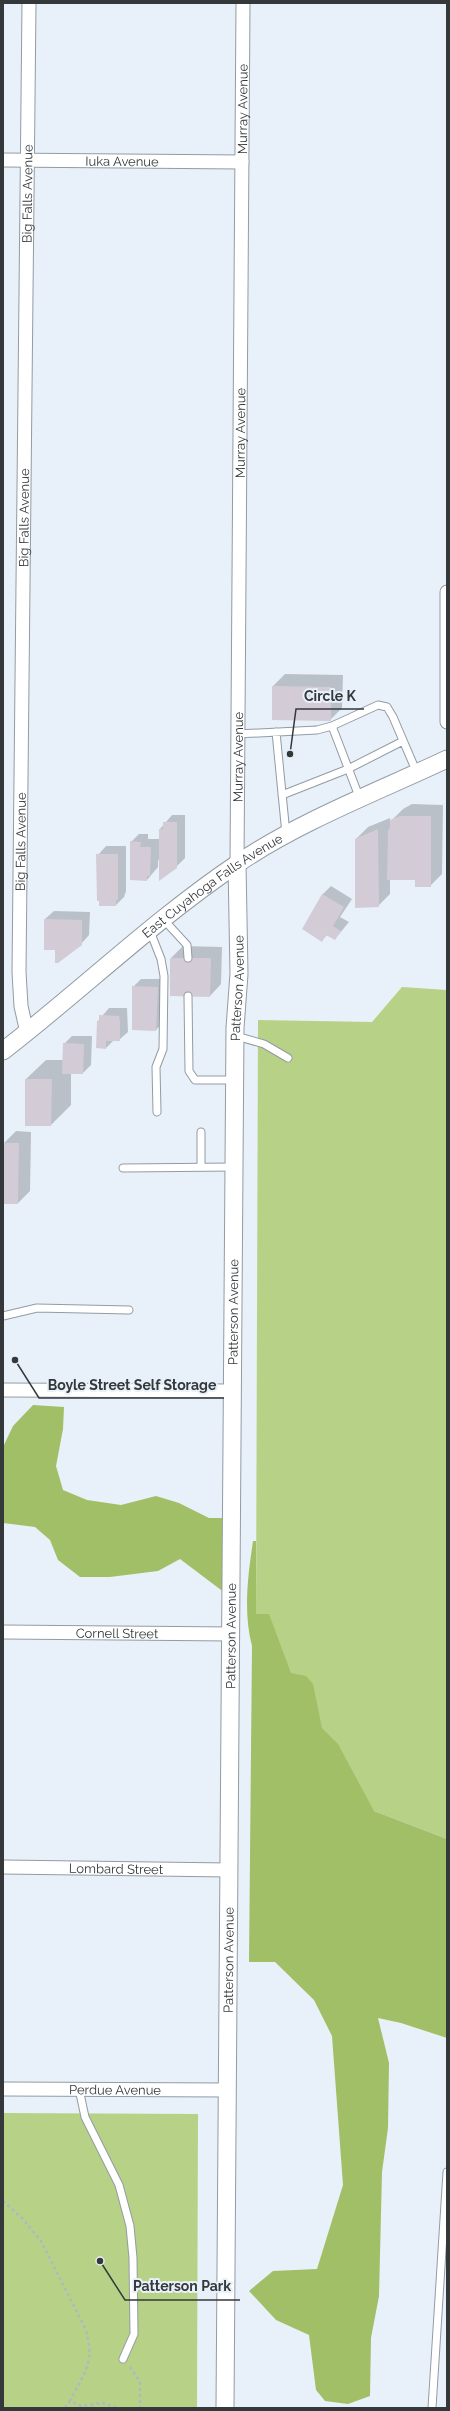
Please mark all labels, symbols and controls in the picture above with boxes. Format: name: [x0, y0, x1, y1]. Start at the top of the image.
street label: Murray Avenue: [234, 63, 250, 154]
street label: Big Falls Avenue: [19, 144, 35, 243]
street label: Iuka Avenue: [85, 153, 159, 169]
street label: Murray Avenue: [232, 387, 248, 478]
street label: Big Falls Avenue: [16, 468, 32, 567]
callout: Circle K: [296, 683, 364, 709]
text: Circle K: [304, 688, 357, 704]
street label: Murray Avenue: [230, 711, 246, 802]
street label: Big Falls Avenue: [12, 792, 28, 891]
street label: East Cuyahoga Falls Avenue: [139, 830, 285, 941]
street label: Patterson Avenue: [227, 935, 247, 1041]
street label: Patterson Avenue: [225, 1259, 241, 1365]
callout: Boyle Street Self Storage: [39, 1372, 224, 1398]
text: Boyle Street Self Storage: [48, 1377, 217, 1393]
street label: Patterson Avenue: [223, 1583, 238, 1689]
street label: Cornell Street: [76, 1625, 159, 1641]
street label: Lombard Street: [69, 1860, 164, 1877]
street label: Patterson Avenue: [220, 1907, 236, 2013]
street label: Perdue Avenue: [69, 2082, 161, 2097]
callout: Patterson Park: [125, 2274, 240, 2300]
text: Patterson Park: [133, 2278, 231, 2294]

